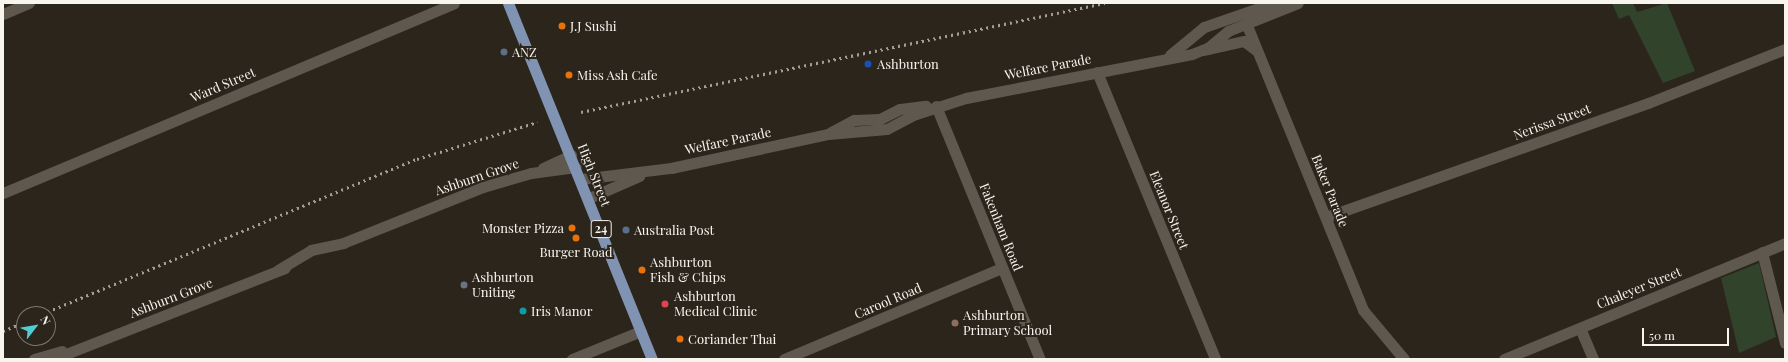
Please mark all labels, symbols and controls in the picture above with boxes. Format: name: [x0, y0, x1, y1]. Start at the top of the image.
place label: J.J Sushi: [570, 18, 617, 34]
marker: J.J Sushi: [557, 21, 567, 31]
place label: ANZ: [512, 44, 537, 60]
marker: ANZ: [499, 47, 509, 57]
street label: Welfare Parade: [1003, 51, 1093, 83]
place label: Ashburton: [877, 56, 939, 72]
marker: Ashburton: [862, 58, 874, 70]
street label: Ward Street: [188, 64, 258, 106]
place label: Miss Ash Cafe: [577, 67, 658, 83]
marker: Miss Ash Cafe: [564, 70, 574, 80]
street label: Nerissa Street: [1511, 101, 1593, 143]
street label: Welfare Parade: [684, 124, 772, 158]
street label: High Street: [574, 141, 614, 209]
street label: Baker Parade: [1308, 152, 1352, 230]
street label: Ashburn Grove: [433, 155, 521, 199]
street label: Eleanor Street: [1146, 168, 1192, 252]
street label: Fakenham Road: [976, 181, 1026, 273]
road number: 24: [590, 219, 612, 239]
place label: Monster Pizza: [482, 220, 564, 236]
place label: Australia Post: [634, 222, 714, 238]
marker: Monster Pizza: [567, 223, 577, 233]
marker: Australia Post: [621, 225, 631, 235]
marker: Burger Road: [571, 233, 581, 243]
place label: Burger Road: [539, 244, 613, 260]
place label: Ashburton Fish & Chips: [650, 255, 726, 286]
street label: Chaleyer Street: [1594, 264, 1684, 312]
marker: Ashburton Fish & Chips: [637, 265, 647, 275]
place label: Ashburton Uniting: [472, 270, 534, 301]
street label: Ashburn Grove: [127, 275, 215, 321]
marker: Ashburton Uniting: [459, 280, 469, 290]
street label: Carool Road: [852, 280, 924, 322]
place label: Ashburton Medical Clinic: [674, 289, 757, 320]
marker: Ashburton Medical Clinic: [659, 298, 671, 310]
place label: Iris Manor: [531, 303, 592, 319]
north arrow: [16, 306, 56, 346]
marker: Iris Manor: [518, 306, 528, 316]
place label: Ashburton Primary School: [963, 308, 1053, 339]
text: N: [37, 313, 54, 327]
marker: Ashburton Primary School: [950, 318, 960, 328]
scale bar: [1644, 320, 1731, 346]
text: 50 m: [1649, 327, 1675, 343]
place label: Coriander Thai: [688, 331, 777, 347]
marker: Coriander Thai: [675, 334, 685, 344]

